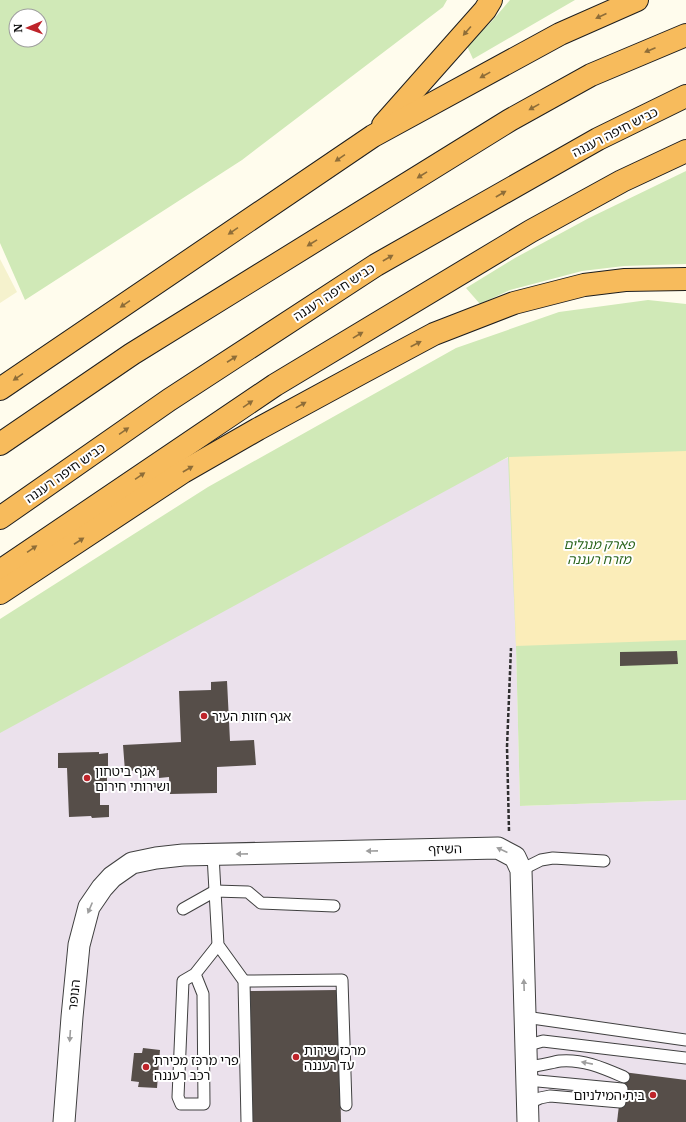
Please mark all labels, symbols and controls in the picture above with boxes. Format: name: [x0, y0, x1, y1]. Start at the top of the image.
north arrow: [8, 8, 48, 48]
one-way arrow: [596, 13, 607, 19]
text: N: [11, 23, 25, 33]
one-way arrow: [463, 26, 472, 35]
one-way arrow: [644, 47, 656, 54]
one-way arrow: [480, 71, 491, 78]
street label: כביש חיפה רעננה: [569, 103, 661, 161]
one-way arrow: [528, 104, 539, 111]
one-way arrow: [335, 154, 346, 162]
one-way arrow: [416, 171, 428, 178]
one-way arrow: [495, 191, 507, 197]
one-way arrow: [228, 227, 238, 235]
one-way arrow: [307, 239, 317, 247]
one-way arrow: [382, 255, 394, 262]
street label: כביש חיפה רעננה: [290, 259, 378, 325]
one-way arrow: [120, 300, 130, 308]
one-way arrow: [352, 332, 364, 339]
one-way arrow: [410, 341, 421, 347]
one-way arrow: [227, 355, 237, 363]
one-way arrow: [12, 373, 23, 381]
one-way arrow: [243, 400, 253, 408]
one-way arrow: [295, 402, 307, 409]
one-way arrow: [118, 427, 129, 435]
street label: כביש חיפה רעננה: [22, 439, 109, 507]
one-way arrow: [182, 466, 194, 473]
one-way arrow: [135, 472, 145, 480]
park label: פארק מנגלים מזרח רעננה: [563, 536, 636, 568]
one-way arrow: [73, 537, 85, 544]
one-way arrow: [27, 545, 38, 553]
place label: אגף חזות העיר: [212, 708, 291, 725]
marker: אגף חזות העיר: [199, 711, 209, 721]
place label: אגף ביטחון ושירותי חירום: [95, 763, 170, 795]
marker: אגף ביטחון ושירותי חירום: [82, 773, 92, 783]
street label: השיזף: [428, 840, 462, 858]
one-way arrow: [495, 847, 507, 853]
one-way arrow: [365, 848, 378, 854]
one-way arrow: [235, 851, 248, 857]
one-way arrow: [87, 903, 93, 914]
one-way arrow: [521, 978, 527, 991]
street label: הנופר: [64, 979, 84, 1011]
one-way arrow: [67, 1030, 74, 1042]
place label: מרכז שירות עד רעננה: [304, 1042, 366, 1074]
place label: פרי מרכז מכירת רכב רעננה: [154, 1052, 239, 1084]
marker: מרכז שירות עד רעננה: [291, 1052, 301, 1062]
one-way arrow: [581, 1060, 593, 1066]
marker: פרי מרכז מכירת רכב רעננה: [141, 1062, 151, 1072]
place label: בית המילניום: [573, 1087, 645, 1104]
marker: בית המילניום: [648, 1090, 658, 1100]

